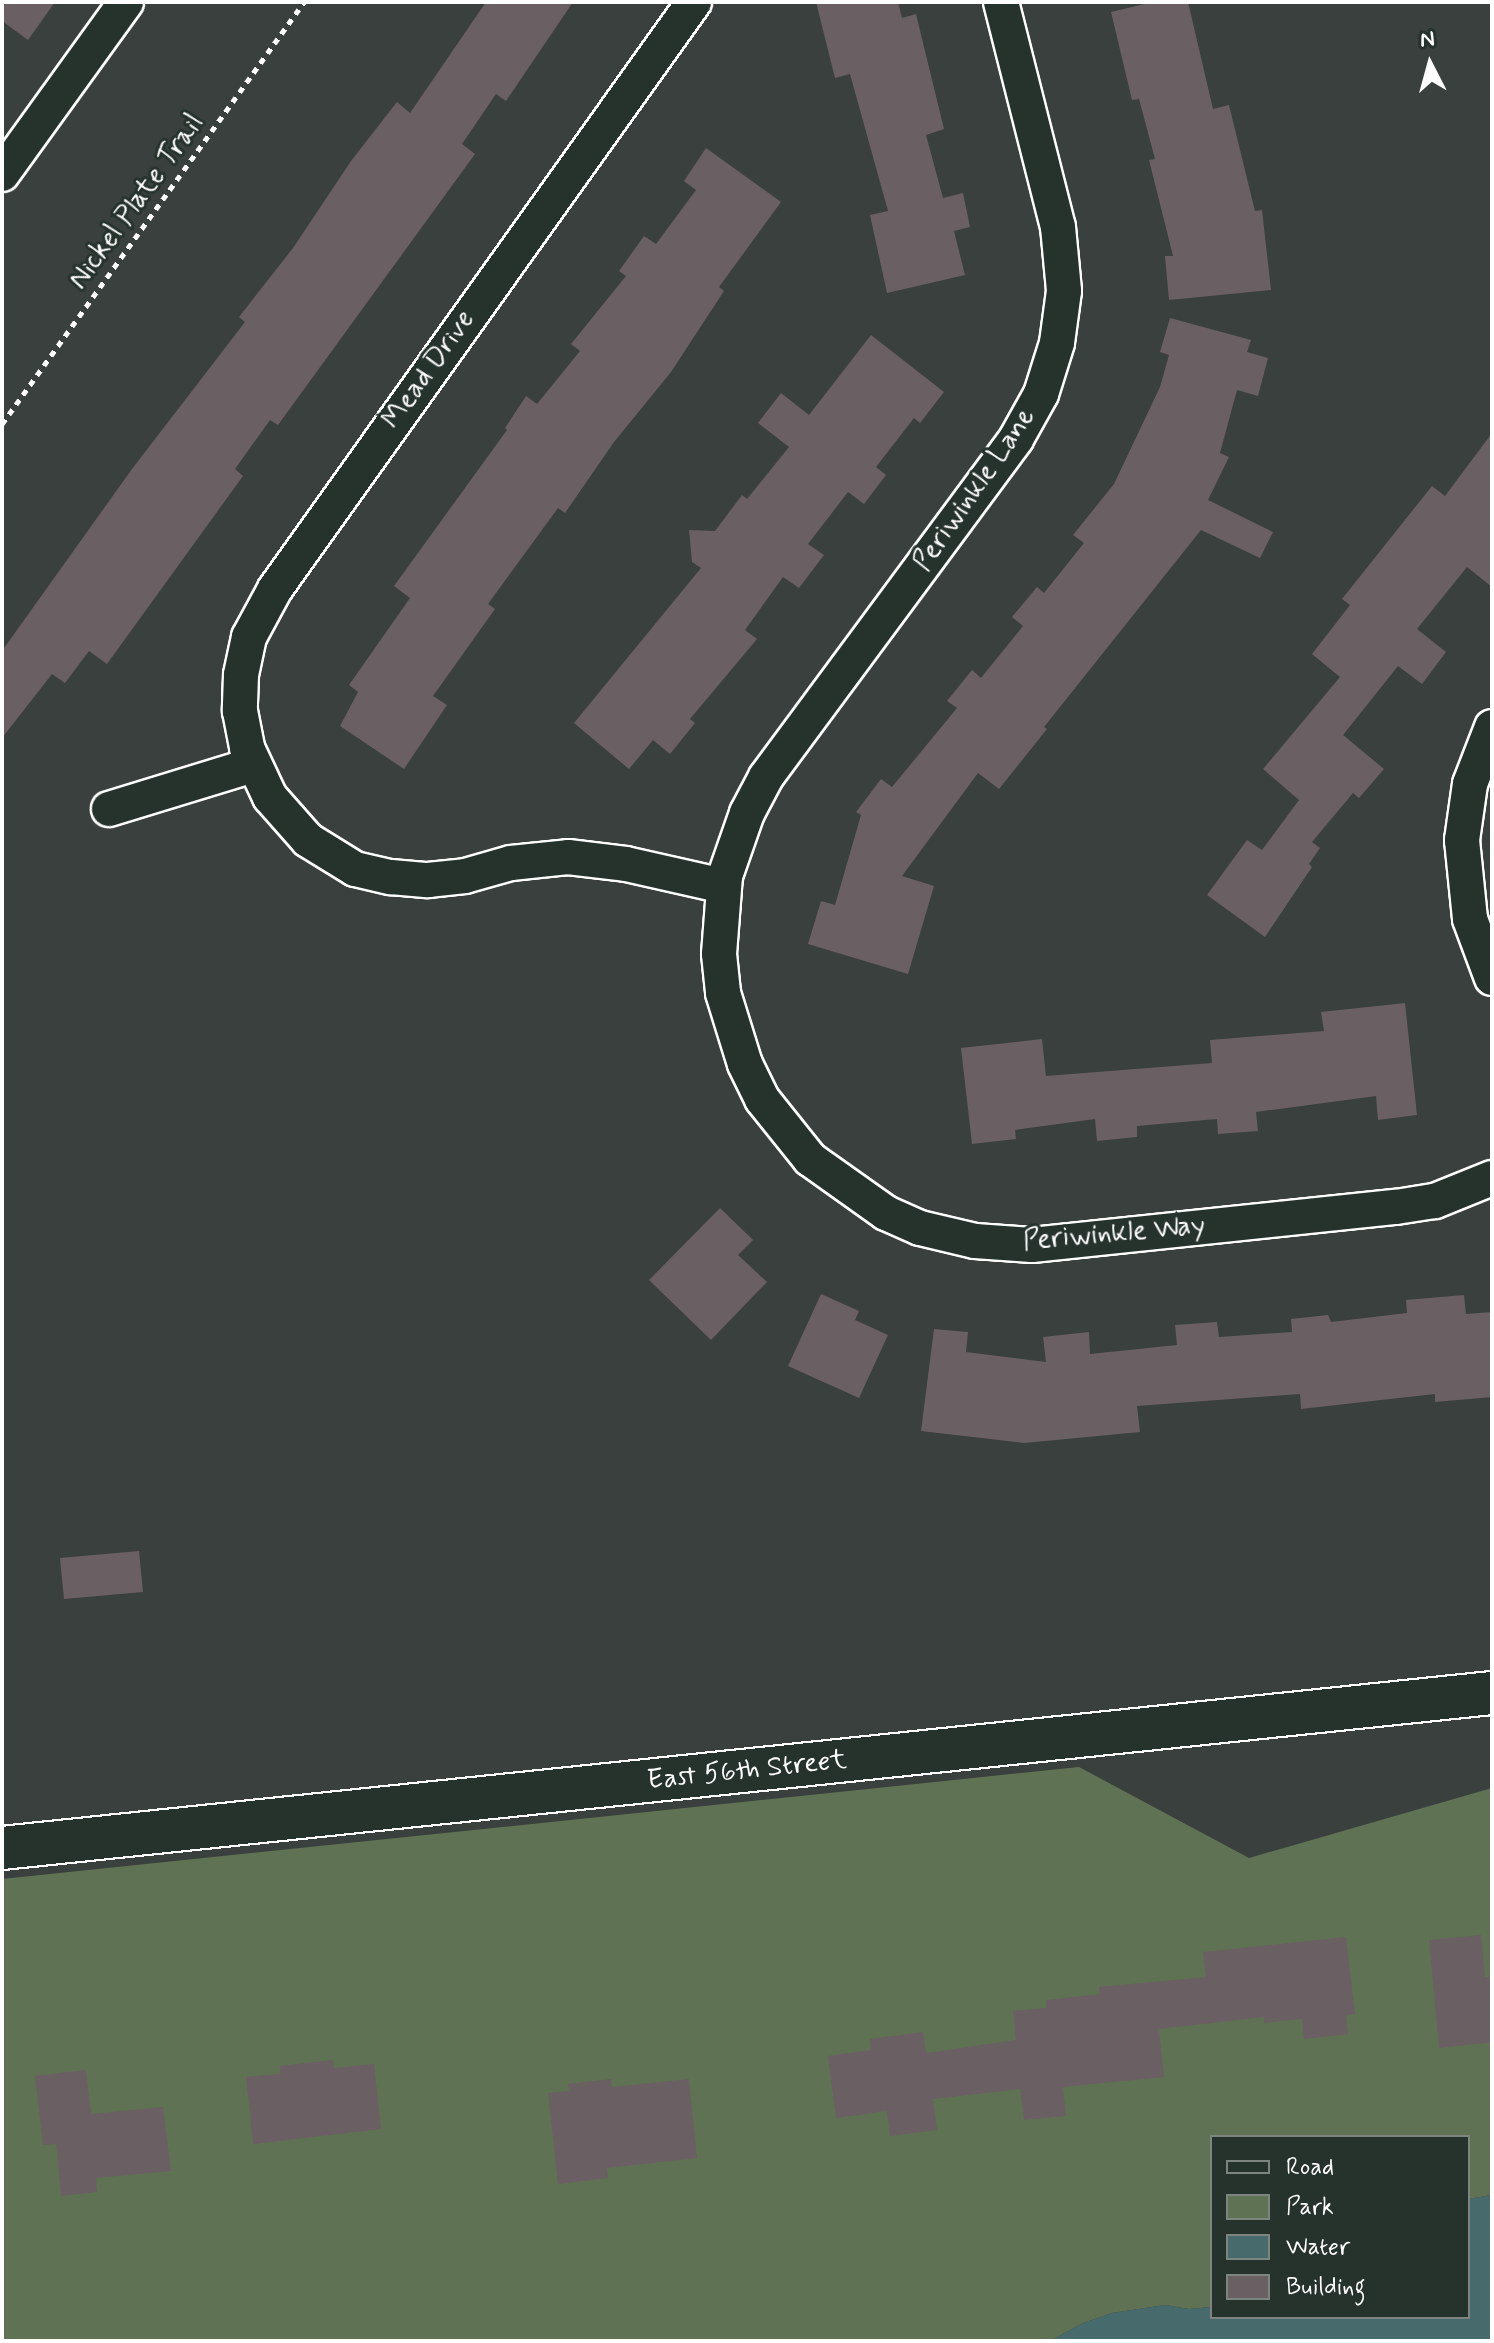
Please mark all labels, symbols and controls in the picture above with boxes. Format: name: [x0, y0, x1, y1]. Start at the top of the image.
north arrow: [1390, 24, 1470, 104]
text: N: [1419, 25, 1436, 55]
street label: Nickel Plate Trail: [65, 111, 209, 293]
street label: Mead Drive: [376, 305, 482, 435]
street label: Periwinkle Lane: [906, 402, 1044, 578]
street label: Periwinkle Way: [1020, 1209, 1208, 1259]
street label: East 56th Street: [646, 1744, 848, 1798]
legend: [1210, 2135, 1470, 2319]
text: Road: [1286, 2152, 1334, 2183]
text: Park: [1286, 2192, 1334, 2223]
text: Water: [1286, 2232, 1350, 2263]
text: Building: [1286, 2272, 1366, 2303]

